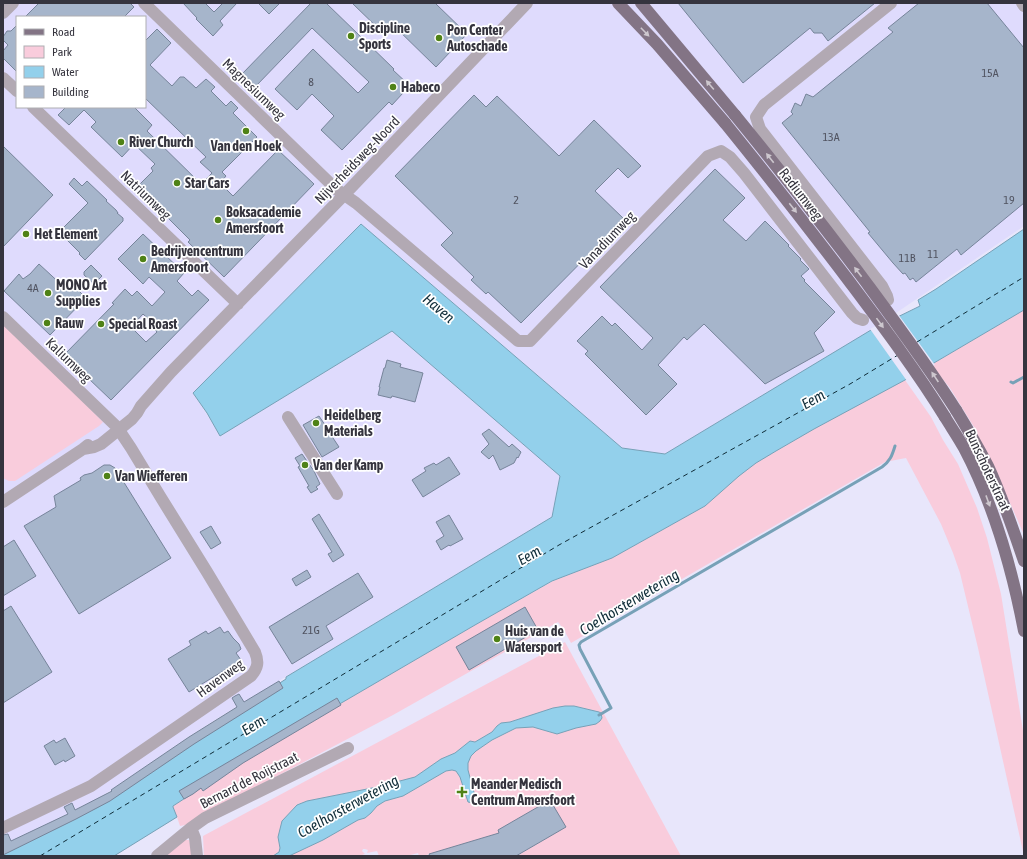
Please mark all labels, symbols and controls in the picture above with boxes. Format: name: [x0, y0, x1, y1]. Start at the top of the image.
legend: [16, 16, 146, 108]
place label: Discipline Sports: [359, 20, 410, 52]
place label: Pon Center Autoschade: [446, 22, 508, 54]
text: Road: [52, 25, 75, 39]
one-way arrow: [640, 27, 650, 37]
marker: Discipline Sports: [346, 31, 356, 41]
marker: Pon Center Autoschade: [434, 33, 444, 43]
text: Park: [52, 45, 73, 59]
street label: Magnesiumweg: [219, 55, 289, 123]
text: Water: [52, 65, 79, 79]
house number: 15A: [981, 66, 999, 80]
house number: 8: [308, 75, 314, 89]
place label: Habeco: [401, 79, 441, 95]
one-way arrow: [706, 80, 715, 91]
marker: Habeco: [388, 82, 398, 92]
text: Building: [52, 85, 90, 99]
street label: Nijverheidsweg-Noord: [311, 113, 403, 207]
marker: Van den Hoek: [241, 126, 251, 136]
house number: 13A: [822, 130, 840, 144]
place label: River Church: [129, 134, 193, 150]
marker: River Church: [116, 137, 126, 147]
place label: Van den Hoek: [210, 138, 282, 154]
one-way arrow: [766, 153, 774, 164]
street label: Radiumweg: [776, 165, 826, 223]
street label: Natriumweg: [118, 167, 174, 223]
place label: Star Cars: [185, 175, 229, 191]
marker: Star Cars: [172, 178, 182, 188]
house number: 2: [513, 193, 519, 207]
house number: 19: [1003, 193, 1015, 207]
one-way arrow: [789, 203, 797, 214]
place label: Boksacademie Amersfoort: [225, 204, 301, 236]
street label: Vanadiumweg: [576, 208, 638, 272]
marker: Boksacademie Amersfoort: [213, 215, 223, 225]
place label: Het Element: [34, 226, 98, 242]
marker: Het Element: [21, 229, 31, 239]
place label: Bedrijvencentrum Amersfoort: [150, 243, 243, 275]
house number: 11: [927, 247, 939, 261]
house number: 11B: [899, 251, 916, 265]
marker: Bedrijvencentrum Amersfoort: [138, 254, 148, 264]
one-way arrow: [854, 267, 863, 278]
place label: MONO Art Supplies: [56, 277, 107, 309]
house number: 4A: [27, 281, 39, 295]
marker: MONO Art Supplies: [43, 288, 53, 298]
water label: Haven: [420, 290, 458, 326]
place label: Rauw: [55, 315, 84, 331]
place label: Special Roast: [109, 316, 177, 332]
one-way arrow: [876, 317, 885, 328]
marker: Rauw: [42, 318, 52, 328]
marker: Special Roast: [96, 319, 106, 329]
street label: Kaliumweg: [43, 334, 95, 386]
one-way arrow: [931, 372, 939, 383]
water label: Eem: [798, 386, 828, 412]
place label: Heidelberg Materials: [324, 407, 382, 439]
marker: Heidelberg Materials: [311, 418, 321, 428]
street label: Bunschoterstraat: [962, 427, 1014, 513]
place label: Van der Kamp: [312, 457, 384, 473]
marker: Van der Kamp: [300, 460, 310, 470]
place label: Van Wiefferen: [114, 468, 188, 484]
marker: Van Wiefferen: [102, 471, 112, 481]
one-way arrow: [985, 496, 991, 508]
water label: Eem: [514, 542, 544, 568]
water label: Coelhorsterwetering: [576, 566, 682, 638]
house number: 21G: [302, 623, 320, 637]
place label: Huis van de Watersport: [504, 623, 564, 655]
marker: Huis van de Watersport: [492, 634, 502, 644]
street label: Havenweg: [193, 656, 247, 700]
water label: Eem: [238, 711, 268, 739]
street label: Bernard de Roijstraat: [197, 748, 301, 812]
water label: Coelhorsterwetering: [295, 771, 401, 841]
place label: Meander Medisch Centrum Amersfoort: [471, 776, 575, 808]
marker: Meander Medisch Centrum Amersfoort: [456, 786, 468, 798]

